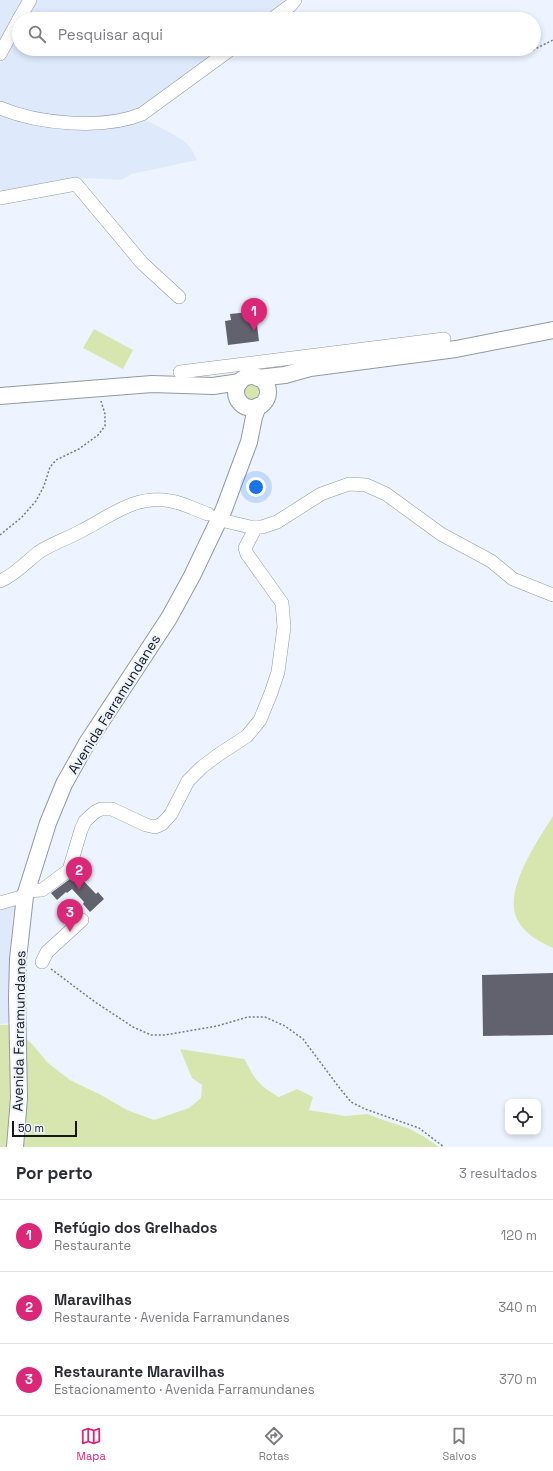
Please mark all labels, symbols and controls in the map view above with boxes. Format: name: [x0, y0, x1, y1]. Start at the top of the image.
search box: [12, 12, 541, 56]
icon: search: [26, 23, 48, 45]
text: Pesquisar aqui: [58, 25, 163, 44]
pin: 1: [241, 298, 267, 331]
your location: [246, 477, 266, 497]
street label: Avenida Farramundanes: [64, 631, 164, 777]
pin: 2: [66, 857, 92, 890]
pin: 3: [57, 899, 83, 932]
street label: Avenida Farramundanes: [9, 950, 29, 1112]
map controls: [505, 1099, 541, 1135]
button: locate: [505, 1099, 541, 1135]
scale bar: [12, 1119, 77, 1138]
text: 50 m: [18, 1121, 44, 1135]
text: Por perto: [16, 1162, 93, 1184]
text: 3 resultados: [459, 1165, 537, 1182]
text: Refúgio dos Grelhados: [54, 1218, 217, 1237]
text: 1: [26, 1227, 32, 1244]
text: 120 m: [501, 1227, 537, 1244]
text: Restaurante: [54, 1237, 131, 1254]
text: Maravilhas: [54, 1290, 132, 1309]
text: 2: [25, 1299, 33, 1316]
text: 340 m: [498, 1299, 537, 1316]
text: Restaurante · Avenida Farramundanes: [54, 1309, 290, 1326]
text: Restaurante Maravilhas: [54, 1362, 225, 1381]
text: 3: [25, 1371, 33, 1388]
text: 370 m: [499, 1371, 537, 1388]
text: Estacionamento · Avenida Farramundanes: [54, 1381, 315, 1398]
tab: Mapa: [77, 1425, 106, 1463]
tab: Rotas: [259, 1425, 289, 1463]
tab: Salvos: [442, 1425, 476, 1463]

